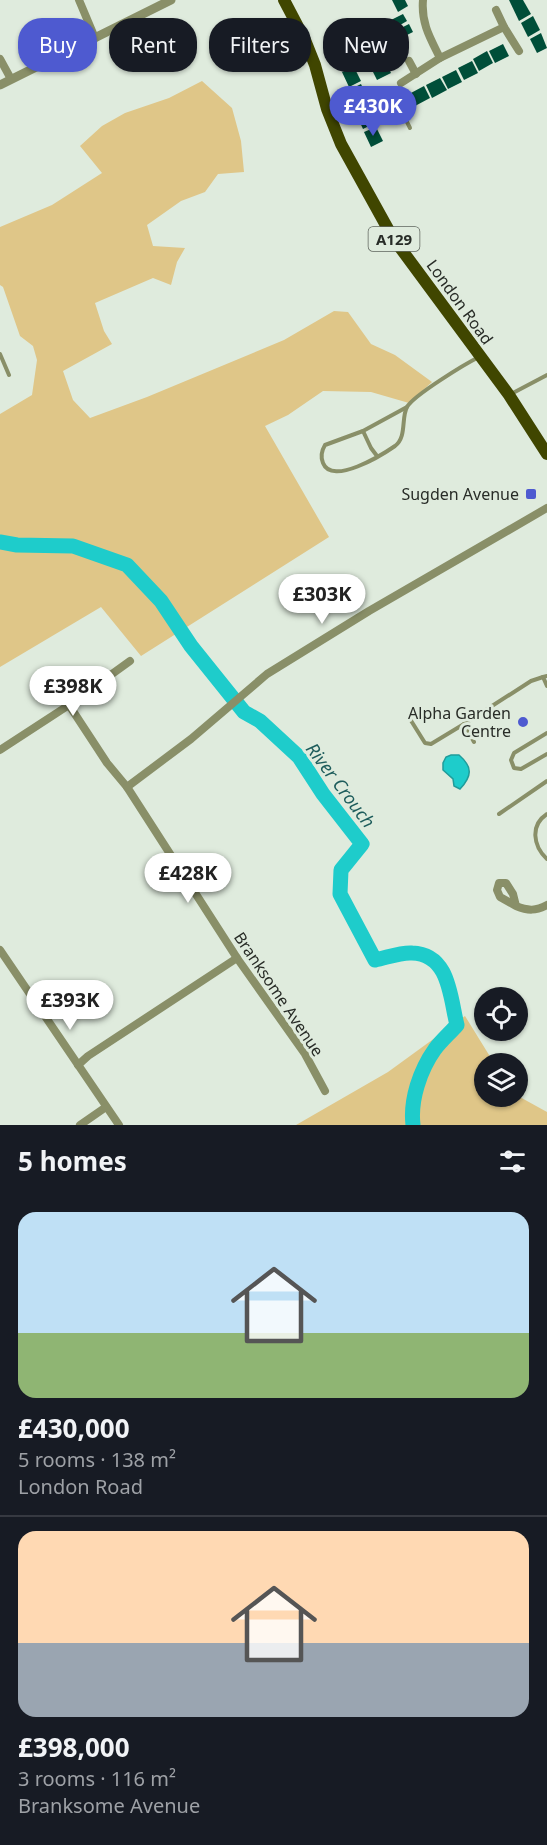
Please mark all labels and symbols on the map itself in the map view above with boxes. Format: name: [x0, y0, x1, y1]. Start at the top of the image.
pin: £430K: [331, 86, 415, 137]
road number: A129: [368, 227, 420, 251]
street label: London Road: [422, 255, 498, 349]
place label: Sugden Avenue: [401, 483, 519, 505]
marker: Sugden Avenue: [524, 487, 538, 501]
pin: £303K: [280, 574, 364, 625]
pin: £398K: [31, 666, 115, 717]
place label: Alpha Garden Centre: [408, 702, 511, 742]
marker: Alpha Garden Centre: [516, 715, 530, 729]
water label: River Crouch: [301, 738, 381, 832]
pin: £428K: [146, 853, 230, 904]
street label: Branksome Avenue: [229, 927, 329, 1061]
pin: £393K: [28, 980, 112, 1031]

